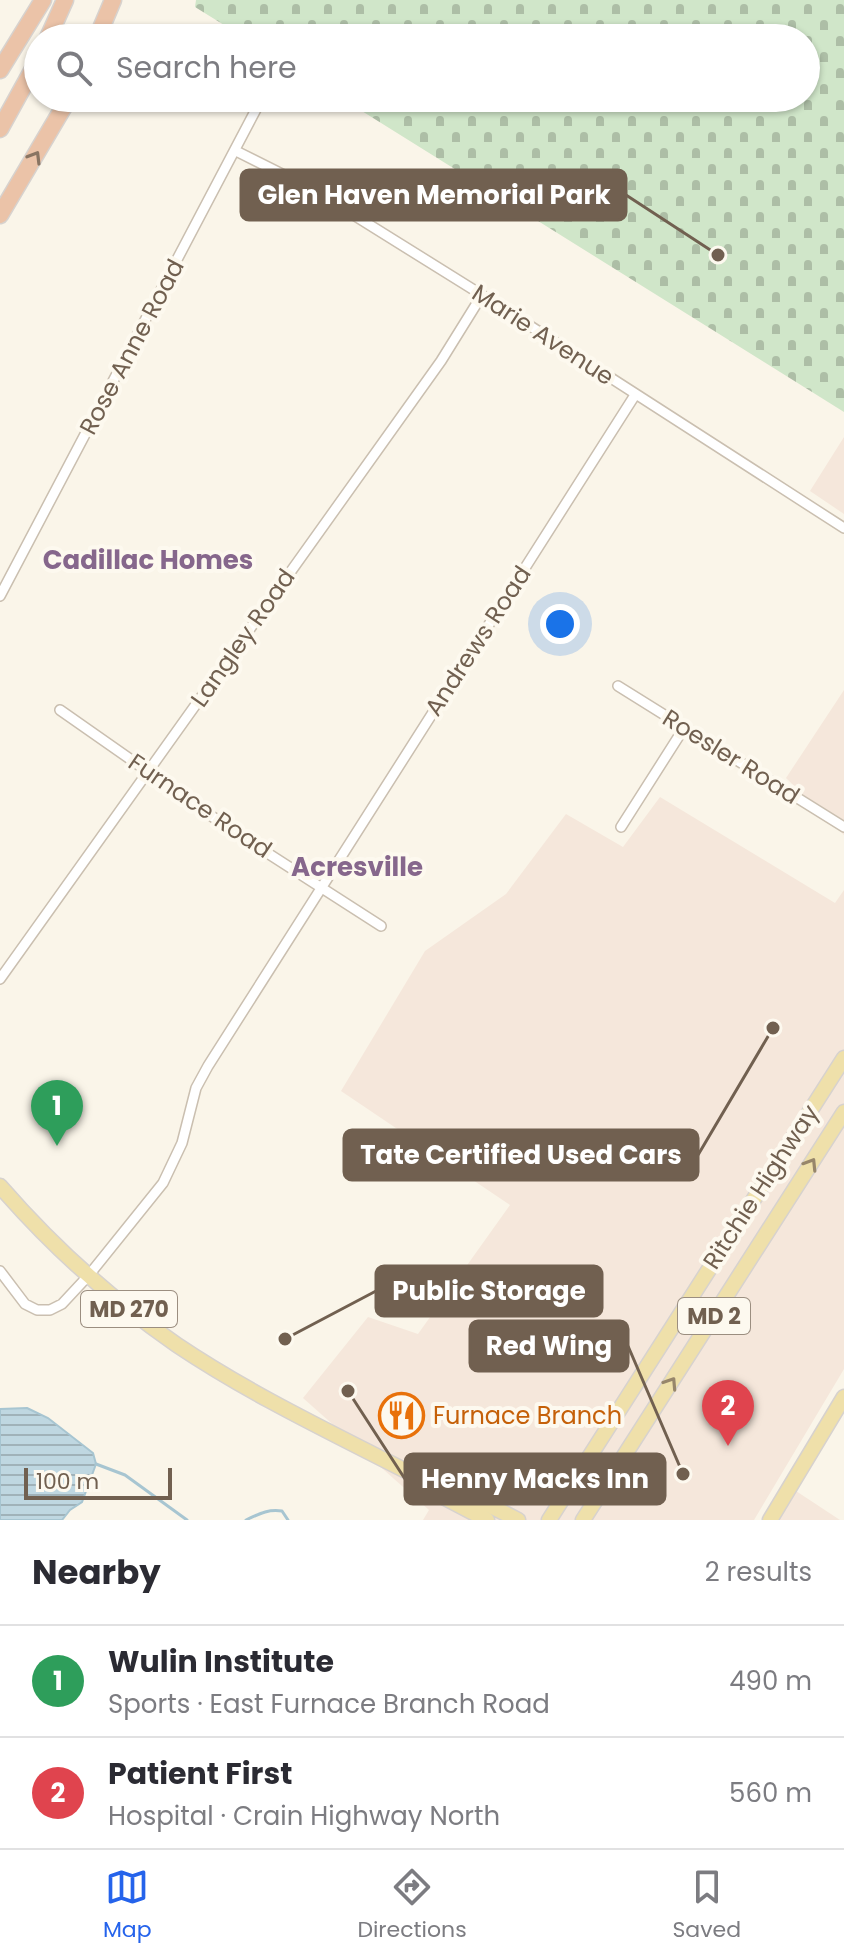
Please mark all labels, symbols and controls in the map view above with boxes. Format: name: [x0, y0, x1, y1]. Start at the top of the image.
search box: [24, 24, 820, 112]
icon: search: [52, 46, 96, 90]
text: Search here: [116, 46, 297, 89]
one-way arrow: [25, 151, 41, 166]
callout: Glen Haven Memorial Park: [241, 170, 626, 220]
text: Glen Haven Memorial Park: [257, 177, 611, 213]
street label: Rose Anne Road: [71, 253, 192, 440]
street label: Marie Avenue: [466, 276, 621, 393]
district label: Cadillac Homes: [43, 542, 253, 578]
street label: Andrews Road: [417, 559, 538, 722]
street label: Langley Road: [183, 562, 302, 713]
your location: [540, 604, 580, 644]
street label: Roesler Road: [656, 701, 806, 812]
street label: Furnace Road: [122, 745, 278, 866]
district label: Acresville: [291, 849, 423, 885]
pin: 1: [31, 1080, 83, 1146]
street label: Ritchie Highway: [695, 1098, 826, 1275]
callout: Tate Certified Used Cars: [344, 1130, 698, 1180]
text: Tate Certified Used Cars: [360, 1137, 682, 1173]
one-way arrow: [801, 1159, 816, 1173]
callout: Public Storage: [376, 1266, 602, 1316]
text: Public Storage: [392, 1273, 586, 1309]
road number: MD 270: [81, 1291, 177, 1327]
road number: MD 2: [678, 1298, 750, 1334]
callout: Red Wing: [470, 1321, 628, 1371]
text: Red Wing: [486, 1328, 612, 1364]
one-way arrow: [661, 1378, 676, 1392]
pin: 2: [702, 1380, 754, 1446]
restaurant icon: Furnace Branch: [378, 1392, 426, 1440]
place label: Furnace Branch: [433, 1399, 622, 1432]
callout: Henny Macks Inn: [405, 1454, 665, 1504]
text: Henny Macks Inn: [421, 1461, 649, 1497]
scale bar: [24, 1464, 172, 1500]
text: 100 m: [36, 1466, 99, 1497]
text: Nearby: [32, 1548, 161, 1596]
text: 2 results: [705, 1554, 812, 1590]
text: Wulin Institute: [108, 1640, 334, 1683]
text: 1: [53, 1663, 63, 1699]
text: 490 m: [729, 1663, 812, 1699]
text: Sports · East Furnace Branch Road: [108, 1686, 550, 1722]
text: Patient First: [108, 1752, 292, 1795]
text: 2: [51, 1775, 65, 1811]
text: 560 m: [729, 1775, 812, 1811]
text: Hospital · Crain Highway North: [108, 1798, 500, 1834]
tab: Map: [103, 1865, 152, 1946]
tab: Directions: [357, 1865, 467, 1946]
tab: Saved: [672, 1865, 741, 1946]

